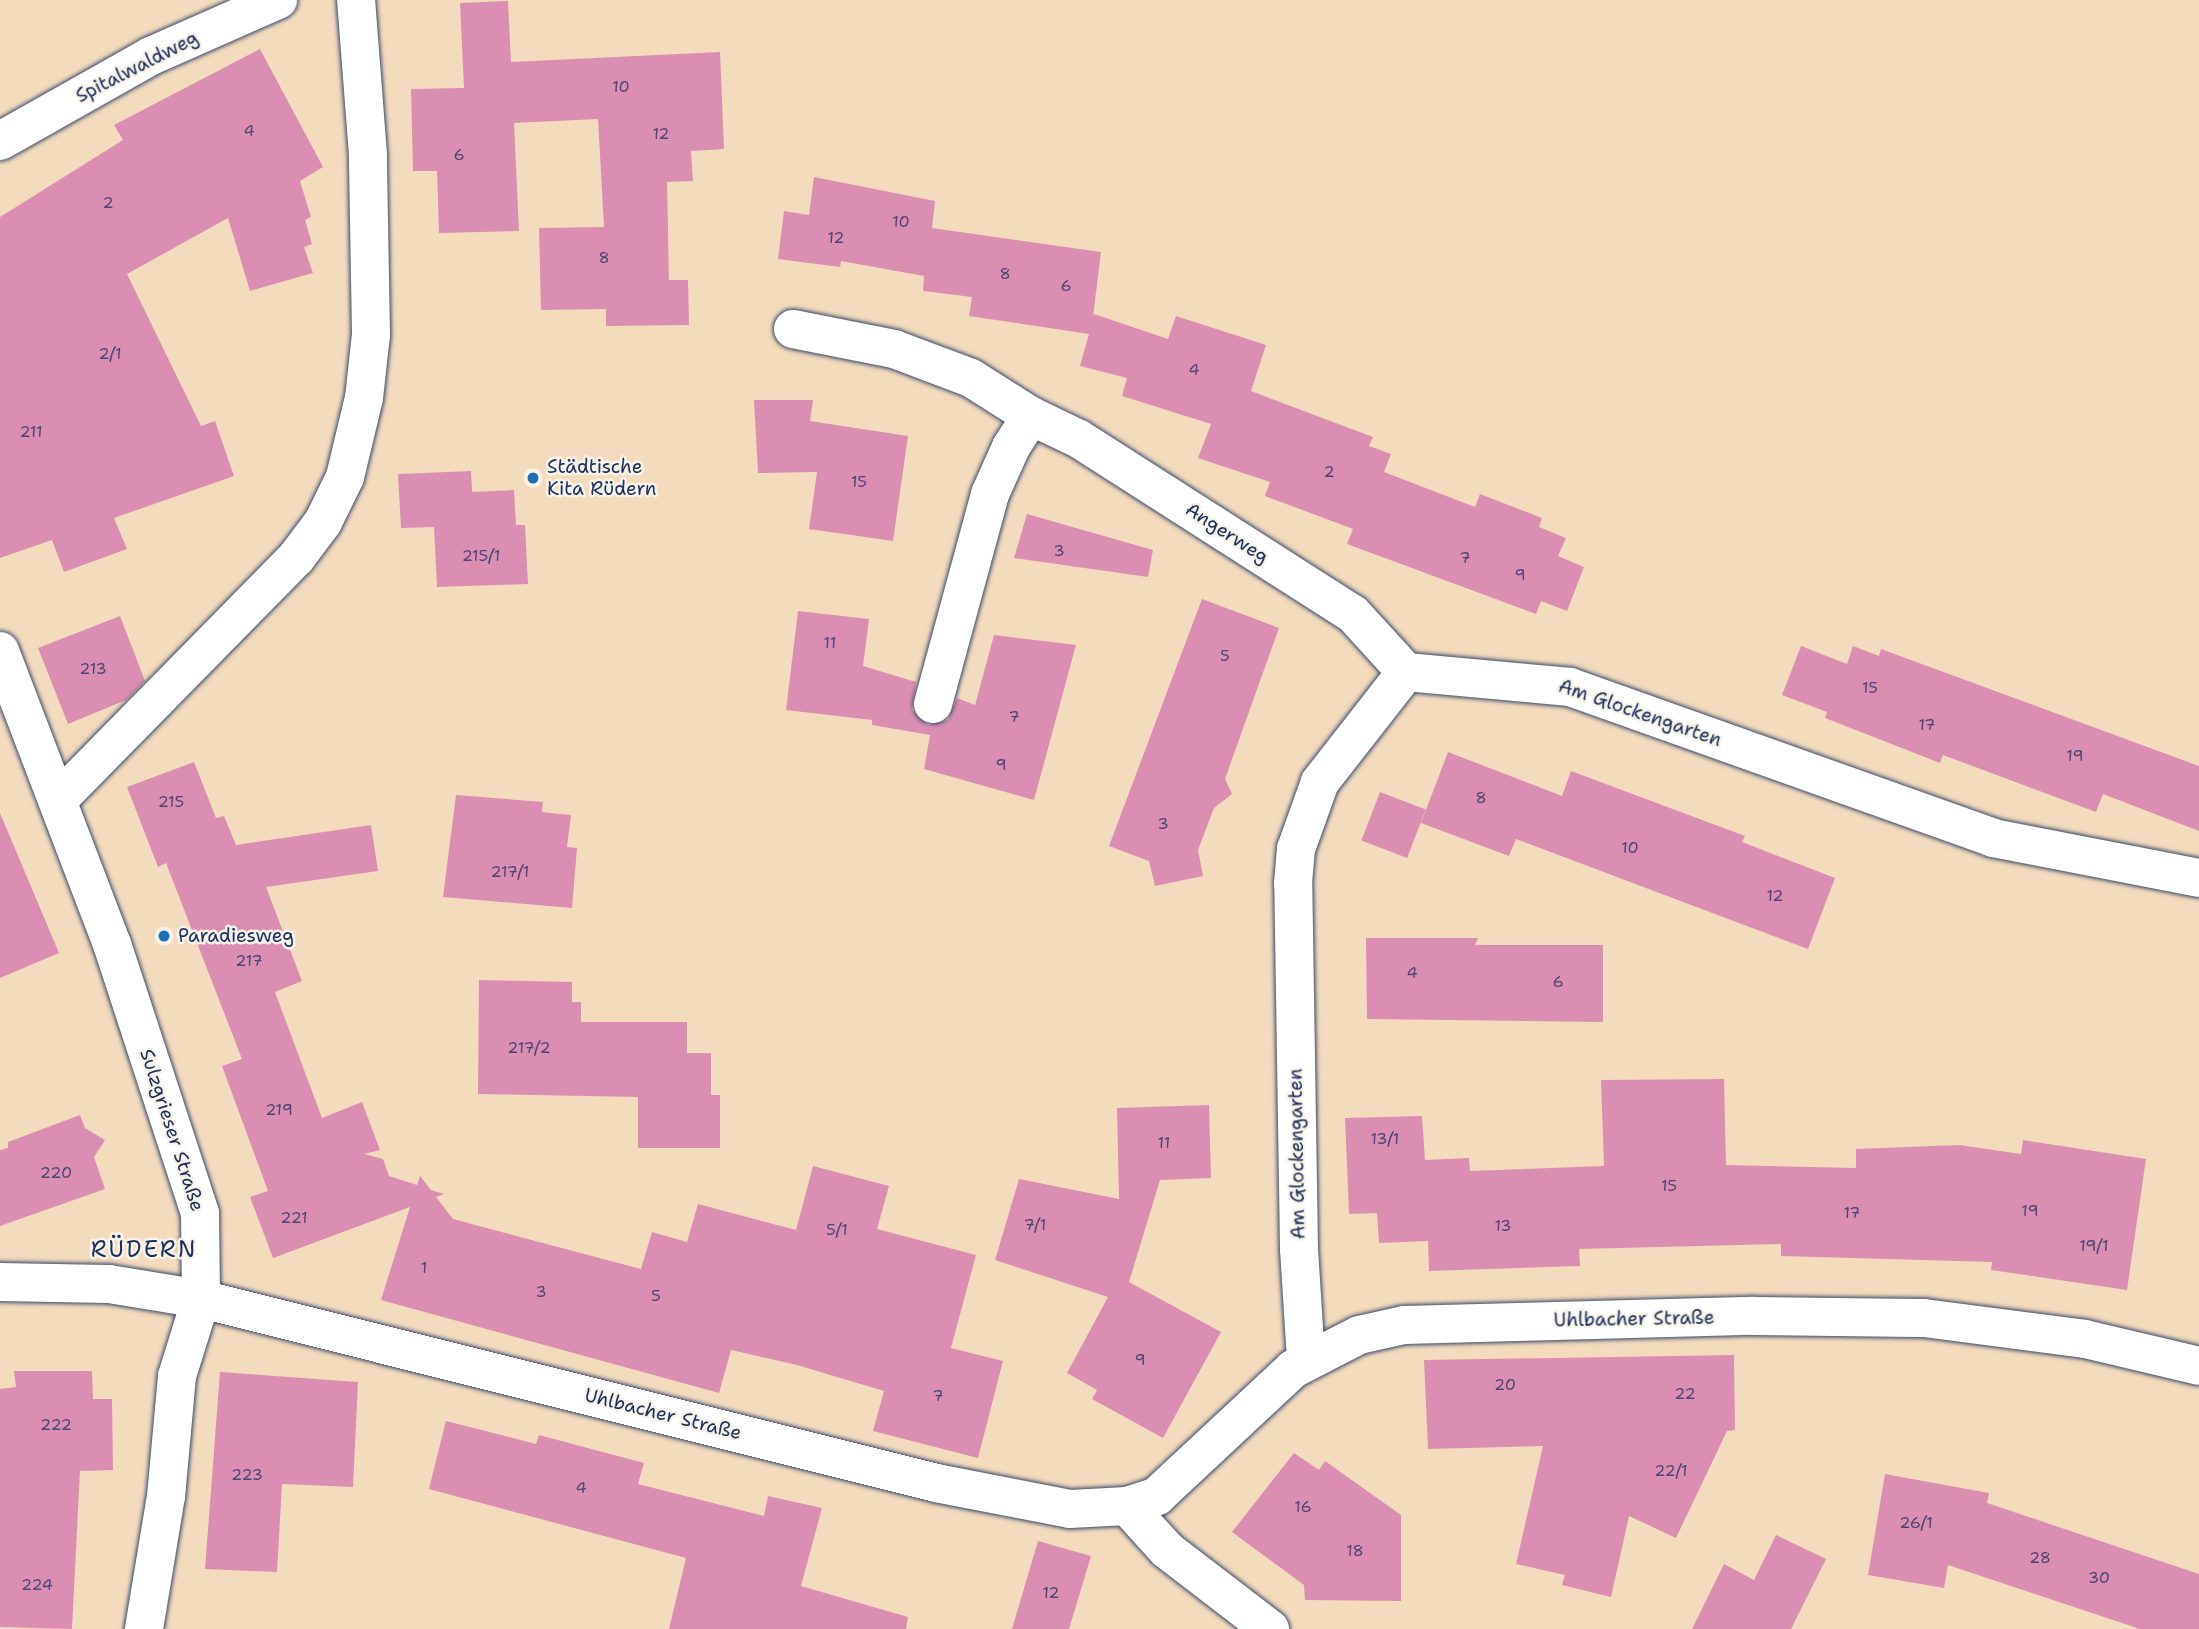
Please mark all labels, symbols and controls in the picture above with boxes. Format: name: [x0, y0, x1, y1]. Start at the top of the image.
street label: Spitalwaldweg: [72, 26, 202, 108]
house number: 10: [612, 77, 630, 97]
house number: 4: [243, 121, 255, 141]
house number: 12: [652, 124, 670, 144]
house number: 6: [453, 145, 465, 165]
house number: 2: [102, 193, 114, 213]
house number: 10: [892, 212, 910, 232]
house number: 12: [827, 228, 845, 248]
house number: 8: [598, 248, 610, 268]
house number: 8: [999, 264, 1011, 284]
house number: 6: [1060, 276, 1072, 296]
house number: 2/1: [98, 344, 122, 364]
house number: 4: [1188, 360, 1200, 380]
house number: 211: [19, 422, 43, 442]
place label: Städtische Kita Rüdern: [547, 456, 656, 500]
house number: 2: [1323, 462, 1335, 482]
marker: Städtische Kita Rüdern: [525, 470, 541, 486]
house number: 15: [851, 472, 867, 492]
street label: Angerweg: [1181, 498, 1273, 568]
house number: 3: [1053, 541, 1065, 561]
house number: 215/1: [462, 546, 500, 566]
house number: 7: [1459, 548, 1471, 568]
house number: 9: [1514, 565, 1526, 585]
house number: 11: [824, 633, 836, 653]
house number: 5: [1220, 646, 1230, 666]
house number: 213: [79, 659, 107, 679]
street label: Am Glockengarten: [1556, 674, 1724, 752]
house number: 15: [1862, 678, 1878, 698]
house number: 7: [1008, 707, 1020, 727]
house number: 17: [1918, 715, 1936, 735]
house number: 19: [2066, 746, 2084, 766]
house number: 9: [995, 755, 1007, 775]
house number: 8: [1475, 788, 1487, 808]
house number: 215: [158, 792, 184, 812]
house number: 3: [1157, 814, 1169, 834]
house number: 10: [1621, 838, 1639, 858]
house number: 217/1: [490, 862, 530, 882]
house number: 12: [1766, 886, 1784, 906]
place label: Paradiesweg: [178, 925, 294, 947]
marker: Paradiesweg: [156, 928, 172, 944]
house number: 217: [235, 951, 263, 971]
house number: 4: [1406, 963, 1418, 983]
house number: 6: [1552, 972, 1564, 992]
house number: 217/2: [507, 1038, 551, 1058]
street label: Sulzgrieser Straße: [135, 1046, 209, 1214]
street label: Am Glockengarten: [1284, 1068, 1310, 1240]
house number: 219: [265, 1100, 293, 1120]
house number: 13/1: [1370, 1129, 1400, 1149]
house number: 11: [1158, 1133, 1170, 1153]
house number: 220: [40, 1163, 72, 1183]
house number: 15: [1661, 1176, 1677, 1196]
house number: 19: [2021, 1201, 2039, 1221]
house number: 17: [1843, 1203, 1861, 1223]
house number: 221: [280, 1208, 308, 1228]
house number: 7/1: [1024, 1215, 1046, 1235]
house number: 13: [1494, 1216, 1512, 1236]
house number: 5/1: [826, 1220, 848, 1240]
district label: RÜDERN: [91, 1235, 197, 1263]
house number: 19/1: [2079, 1236, 2109, 1256]
house number: 1: [421, 1258, 427, 1278]
house number: 3: [535, 1282, 547, 1302]
house number: 5: [651, 1286, 661, 1306]
street label: Uhlbacher Straße: [1553, 1306, 1715, 1332]
house number: 9: [1134, 1350, 1146, 1370]
house number: 20: [1494, 1375, 1516, 1395]
street label: Uhlbacher Straße: [582, 1383, 744, 1445]
house number: 22: [1674, 1384, 1696, 1404]
house number: 7: [932, 1386, 944, 1406]
house number: 222: [40, 1415, 72, 1435]
house number: 22/1: [1654, 1461, 1688, 1481]
house number: 223: [231, 1465, 263, 1485]
house number: 4: [575, 1478, 587, 1498]
house number: 16: [1294, 1497, 1312, 1517]
house number: 26/1: [1899, 1513, 1933, 1533]
house number: 18: [1346, 1541, 1364, 1561]
house number: 28: [2029, 1548, 2051, 1568]
house number: 30: [2088, 1568, 2110, 1588]
house number: 224: [21, 1575, 53, 1595]
house number: 12: [1042, 1583, 1060, 1603]

